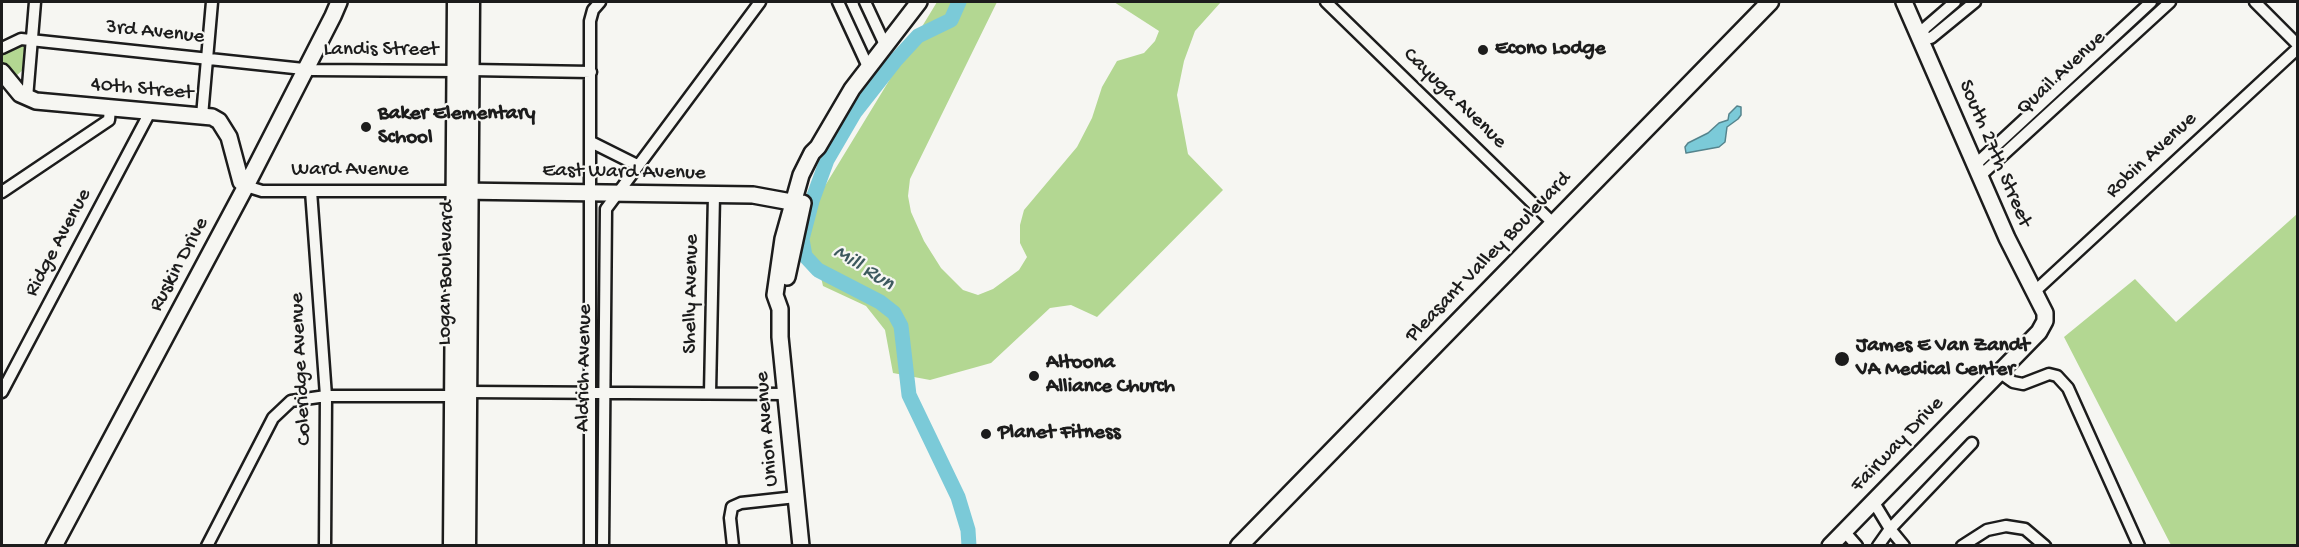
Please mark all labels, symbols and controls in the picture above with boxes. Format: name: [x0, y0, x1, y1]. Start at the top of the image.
street label: 3rd Avenue: [105, 15, 205, 51]
street label: Quail Avenue: [2012, 26, 2112, 122]
place label: Econo Lodge: [1495, 37, 1606, 63]
street label: Landis Street: [324, 38, 438, 64]
street label: Cayuga Avenue: [1397, 43, 1511, 155]
marker: Econo Lodge: [1476, 43, 1490, 57]
street label: 40th Street: [90, 73, 194, 107]
street label: South 27th Street: [1952, 77, 2036, 231]
place label: Baker Elementary School: [378, 102, 535, 152]
street label: Robin Avenue: [2101, 107, 2203, 205]
marker: Baker Elementary School: [359, 120, 373, 134]
street label: Ward Avenue: [291, 158, 409, 184]
street label: East Ward Avenue: [542, 159, 706, 187]
street label: Pleasant Valley Boulevard: [1401, 167, 1577, 349]
street label: Ridge Avenue: [20, 185, 98, 301]
street label: Logan Boulevard: [433, 200, 461, 346]
street label: Ruskin Drive: [145, 214, 215, 316]
street label: Shelly Avenue: [678, 234, 706, 354]
water label: Mill Run: [827, 240, 899, 298]
street label: Coleridge Avenue: [285, 292, 319, 446]
street label: Aldrich Avenue: [571, 304, 599, 432]
place label: James E Van Zandt VA Medical Center: [1856, 334, 2030, 384]
marker: James E Van Zandt VA Medical Center: [1833, 350, 1851, 368]
place label: Altoona Alliance Church: [1046, 351, 1175, 401]
marker: Altoona Alliance Church: [1027, 369, 1041, 383]
street label: Union Avenue: [750, 370, 786, 488]
street label: Fairway Drive: [1846, 392, 1950, 498]
place label: Planet Fitness: [998, 421, 1120, 447]
marker: Planet Fitness: [979, 427, 993, 441]

